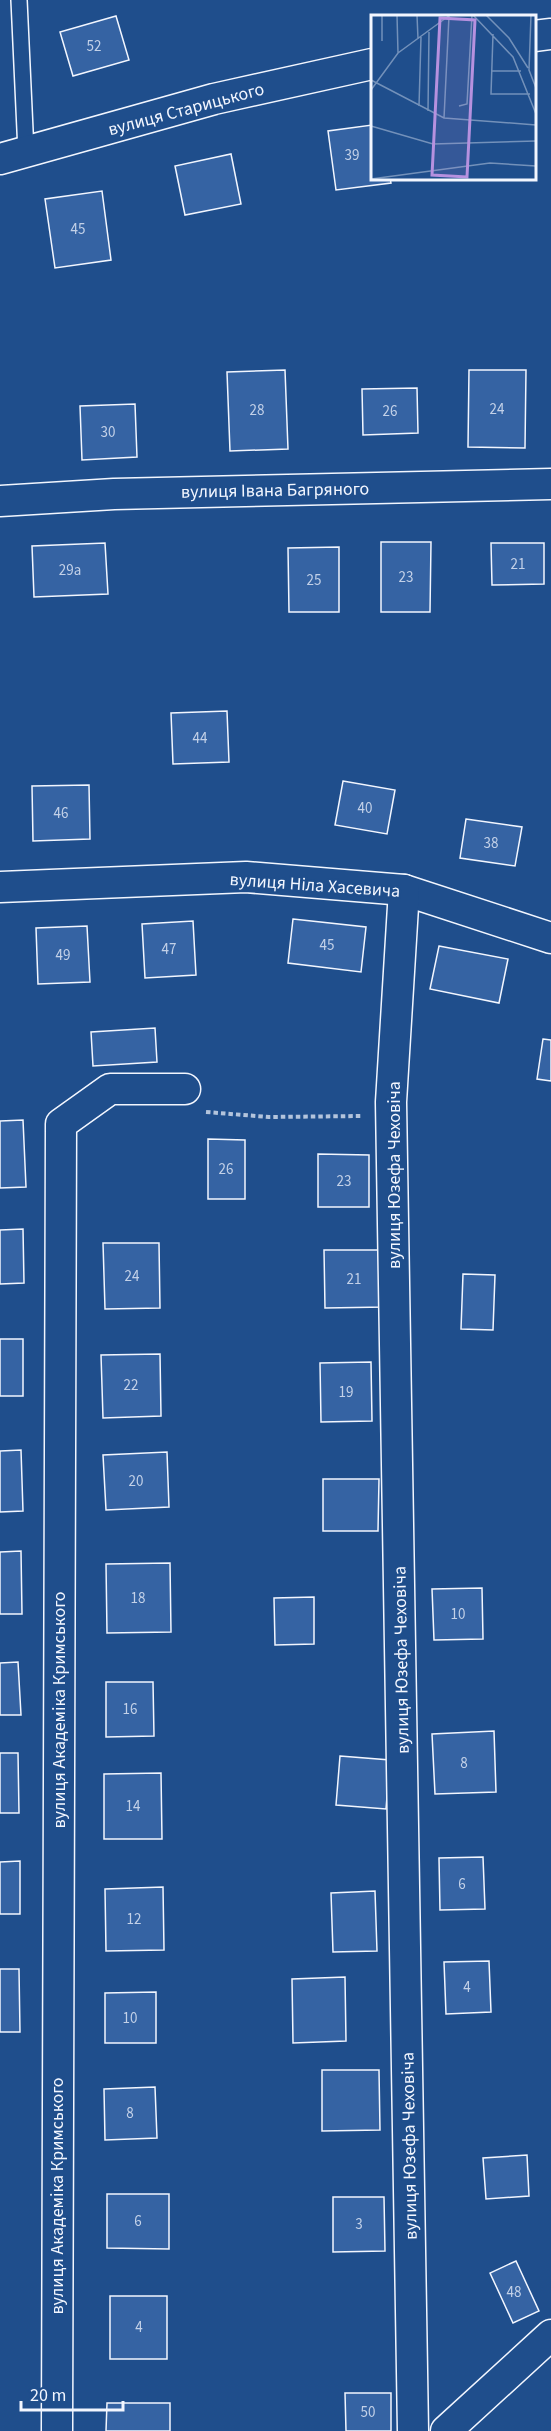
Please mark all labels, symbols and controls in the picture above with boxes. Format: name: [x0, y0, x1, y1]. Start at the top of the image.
inset map: [371, 15, 536, 180]
house number: 52: [87, 36, 101, 57]
street label: вулиця Старицького: [105, 77, 267, 142]
house number: 39: [345, 145, 359, 166]
house number: 45: [71, 219, 85, 240]
house number: 24: [490, 399, 505, 420]
house number: 28: [250, 400, 264, 421]
house number: 26: [383, 401, 397, 422]
house number: 30: [101, 422, 115, 443]
street label: вулиця Івана Багряного: [181, 476, 369, 505]
house number: 21: [511, 554, 525, 575]
house number: 29а: [59, 560, 81, 581]
house number: 23: [399, 567, 413, 588]
house number: 25: [307, 570, 321, 591]
house number: 44: [193, 728, 208, 749]
house number: 40: [358, 798, 372, 819]
house number: 46: [54, 803, 68, 824]
house number: 38: [484, 833, 498, 854]
street label: вулиця Ніла Хасевича: [229, 867, 401, 904]
house number: 45: [320, 935, 334, 956]
house number: 47: [162, 939, 176, 960]
house number: 49: [56, 945, 70, 966]
street label: вулиця Юзефа Чеховіча: [382, 1081, 407, 1269]
house number: 26: [219, 1159, 233, 1180]
house number: 23: [337, 1171, 351, 1192]
house number: 24: [125, 1266, 140, 1287]
house number: 21: [347, 1269, 361, 1290]
house number: 22: [124, 1375, 138, 1396]
house number: 19: [339, 1382, 353, 1403]
house number: 20: [129, 1471, 143, 1492]
street label: вулиця Юзефа Чеховіча: [387, 1566, 416, 1754]
house number: 18: [131, 1588, 145, 1609]
street label: вулиця Академіка Кримського: [47, 1591, 72, 1829]
house number: 10: [451, 1604, 465, 1625]
house number: 16: [123, 1699, 137, 1720]
house number: 8: [460, 1753, 468, 1774]
house number: 14: [126, 1796, 141, 1817]
house number: 6: [458, 1874, 466, 1895]
house number: 12: [127, 1909, 141, 1930]
house number: 4: [463, 1977, 471, 1998]
house number: 10: [123, 2008, 137, 2029]
street label: вулиця Юзефа Чеховіча: [395, 2052, 424, 2240]
street label: вулиця Академіка Кримського: [45, 2077, 70, 2315]
house number: 8: [126, 2103, 134, 2124]
house number: 6: [134, 2211, 142, 2232]
house number: 3: [355, 2214, 363, 2235]
house number: 48: [507, 2282, 521, 2303]
house number: 4: [135, 2317, 143, 2338]
scale bar: [21, 2374, 123, 2412]
text: 20 m: [30, 2383, 66, 2408]
house number: 50: [361, 2402, 375, 2423]

